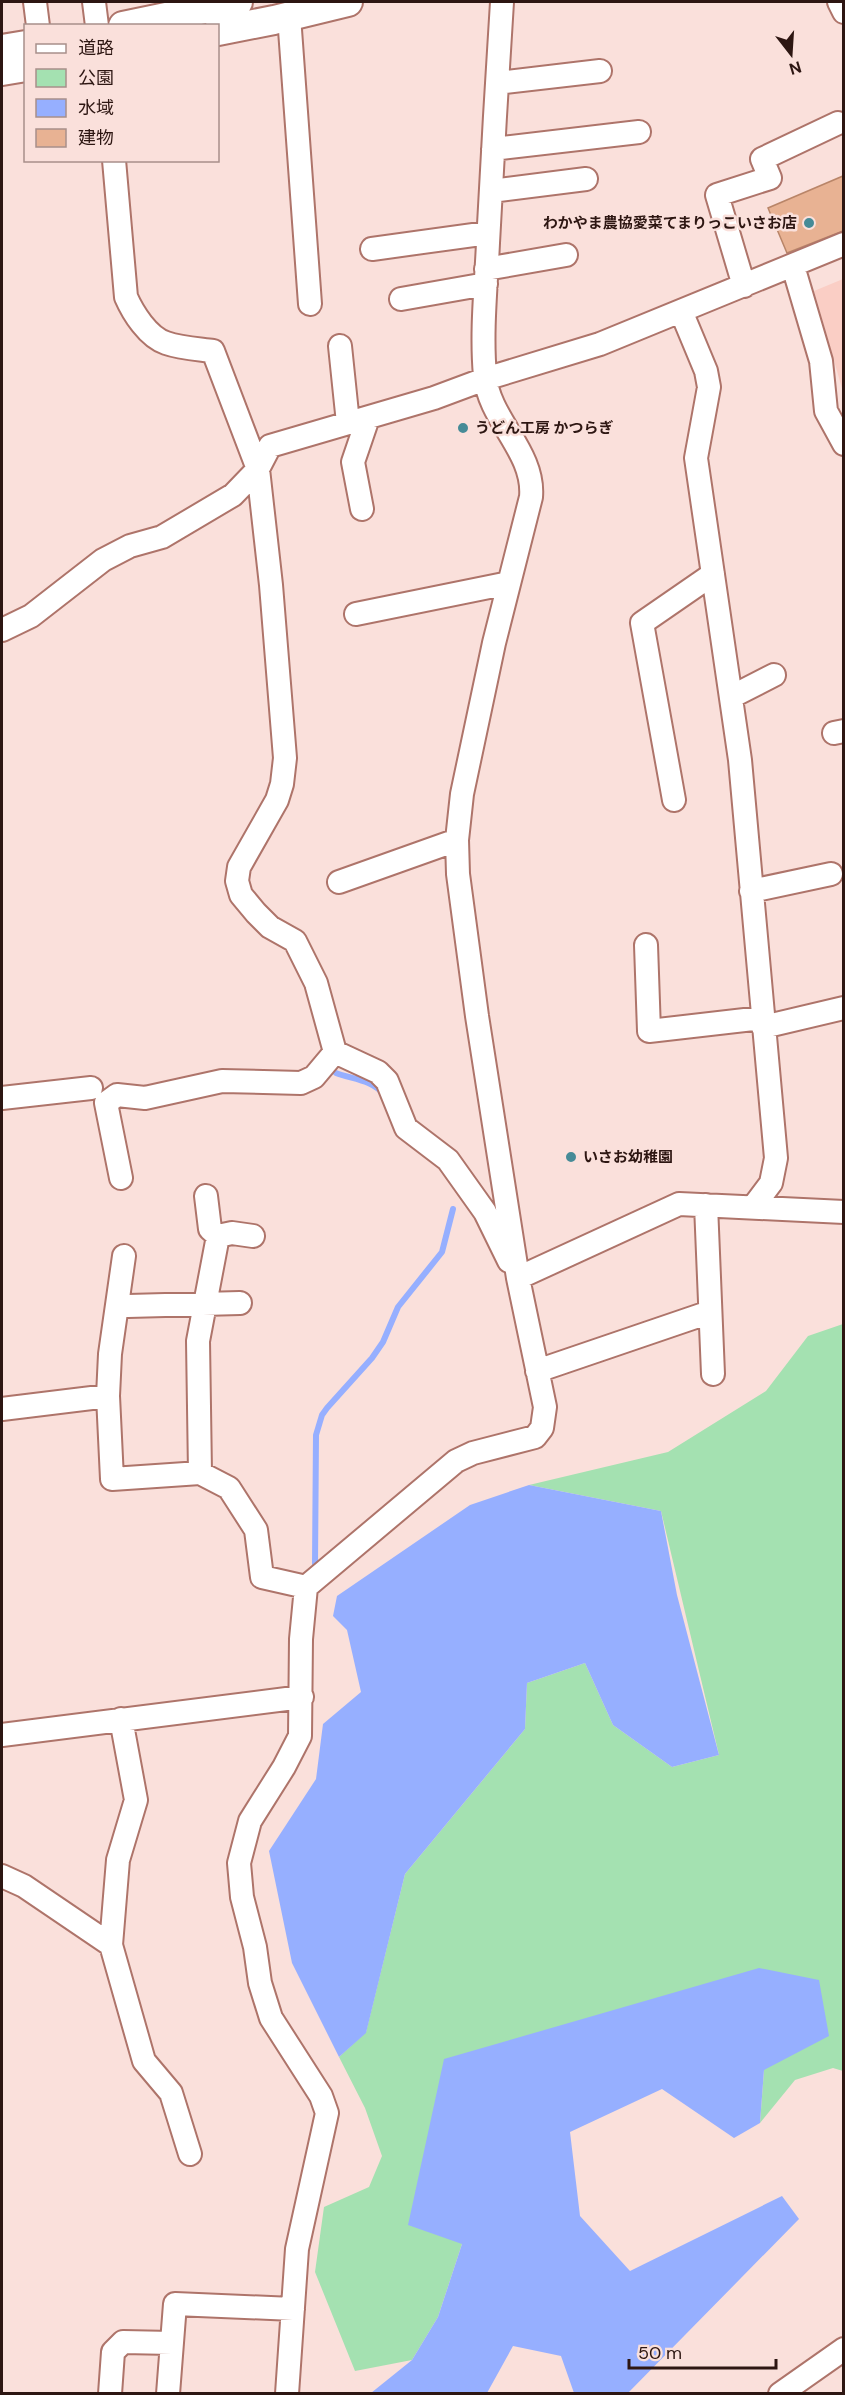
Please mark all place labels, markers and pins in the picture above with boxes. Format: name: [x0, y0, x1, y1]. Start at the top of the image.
place label: わかやま農協愛菜てまりっこいさお店: [543, 213, 797, 233]
marker: わかやま農協愛菜てまりっこいさお店: [802, 216, 816, 230]
place label: うどん工房 かつらぎ: [475, 418, 614, 438]
marker: うどん工房 かつらぎ: [456, 421, 470, 435]
place label: いさお幼稚園: [583, 1147, 673, 1167]
marker: いさお幼稚園: [564, 1150, 578, 1164]

